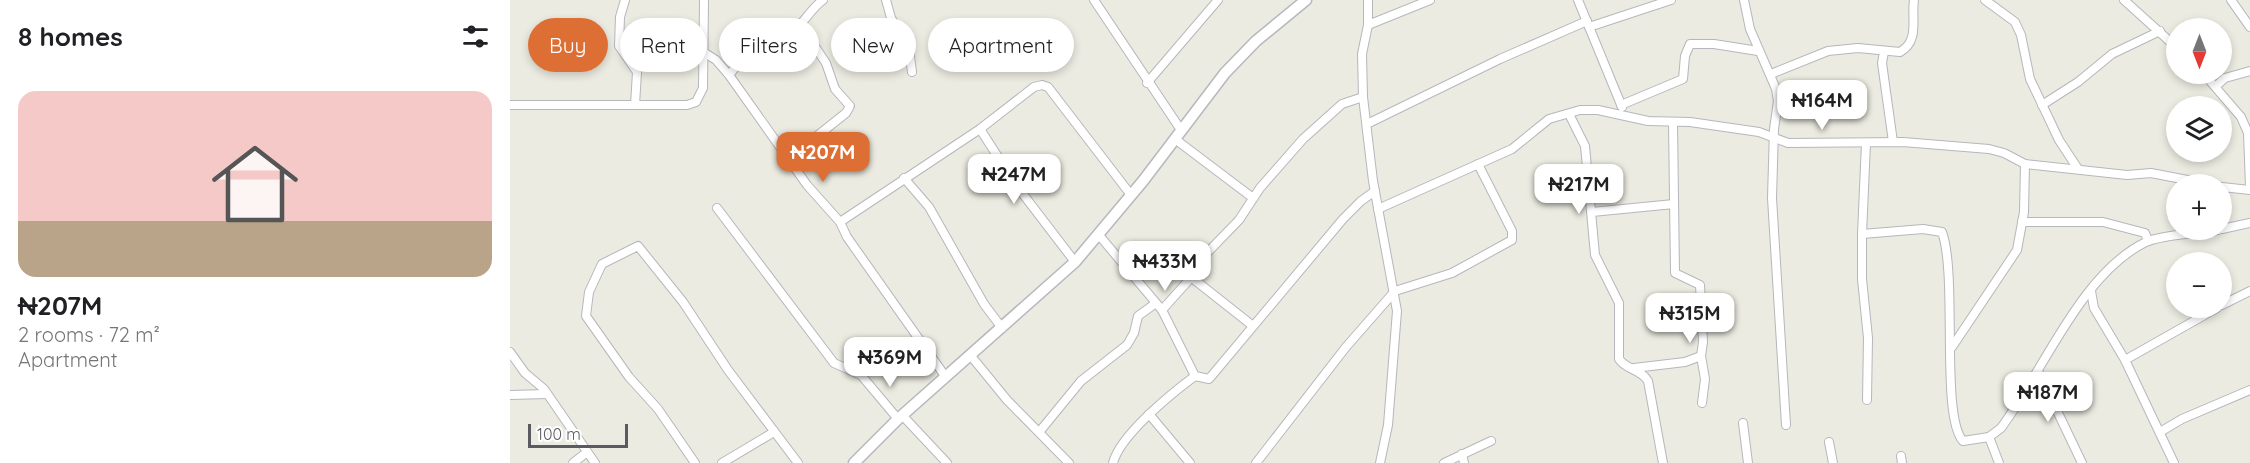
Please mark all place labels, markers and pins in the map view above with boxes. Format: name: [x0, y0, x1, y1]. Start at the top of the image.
pin: ₦164M: [1780, 80, 1864, 131]
pin: ₦207M: [781, 132, 865, 183]
pin: ₦247M: [972, 154, 1056, 205]
pin: ₦217M: [1537, 164, 1621, 215]
pin: ₦433M: [1123, 241, 1207, 292]
pin: ₦315M: [1648, 293, 1732, 344]
pin: ₦369M: [848, 337, 932, 388]
pin: ₦187M: [2006, 372, 2090, 423]

